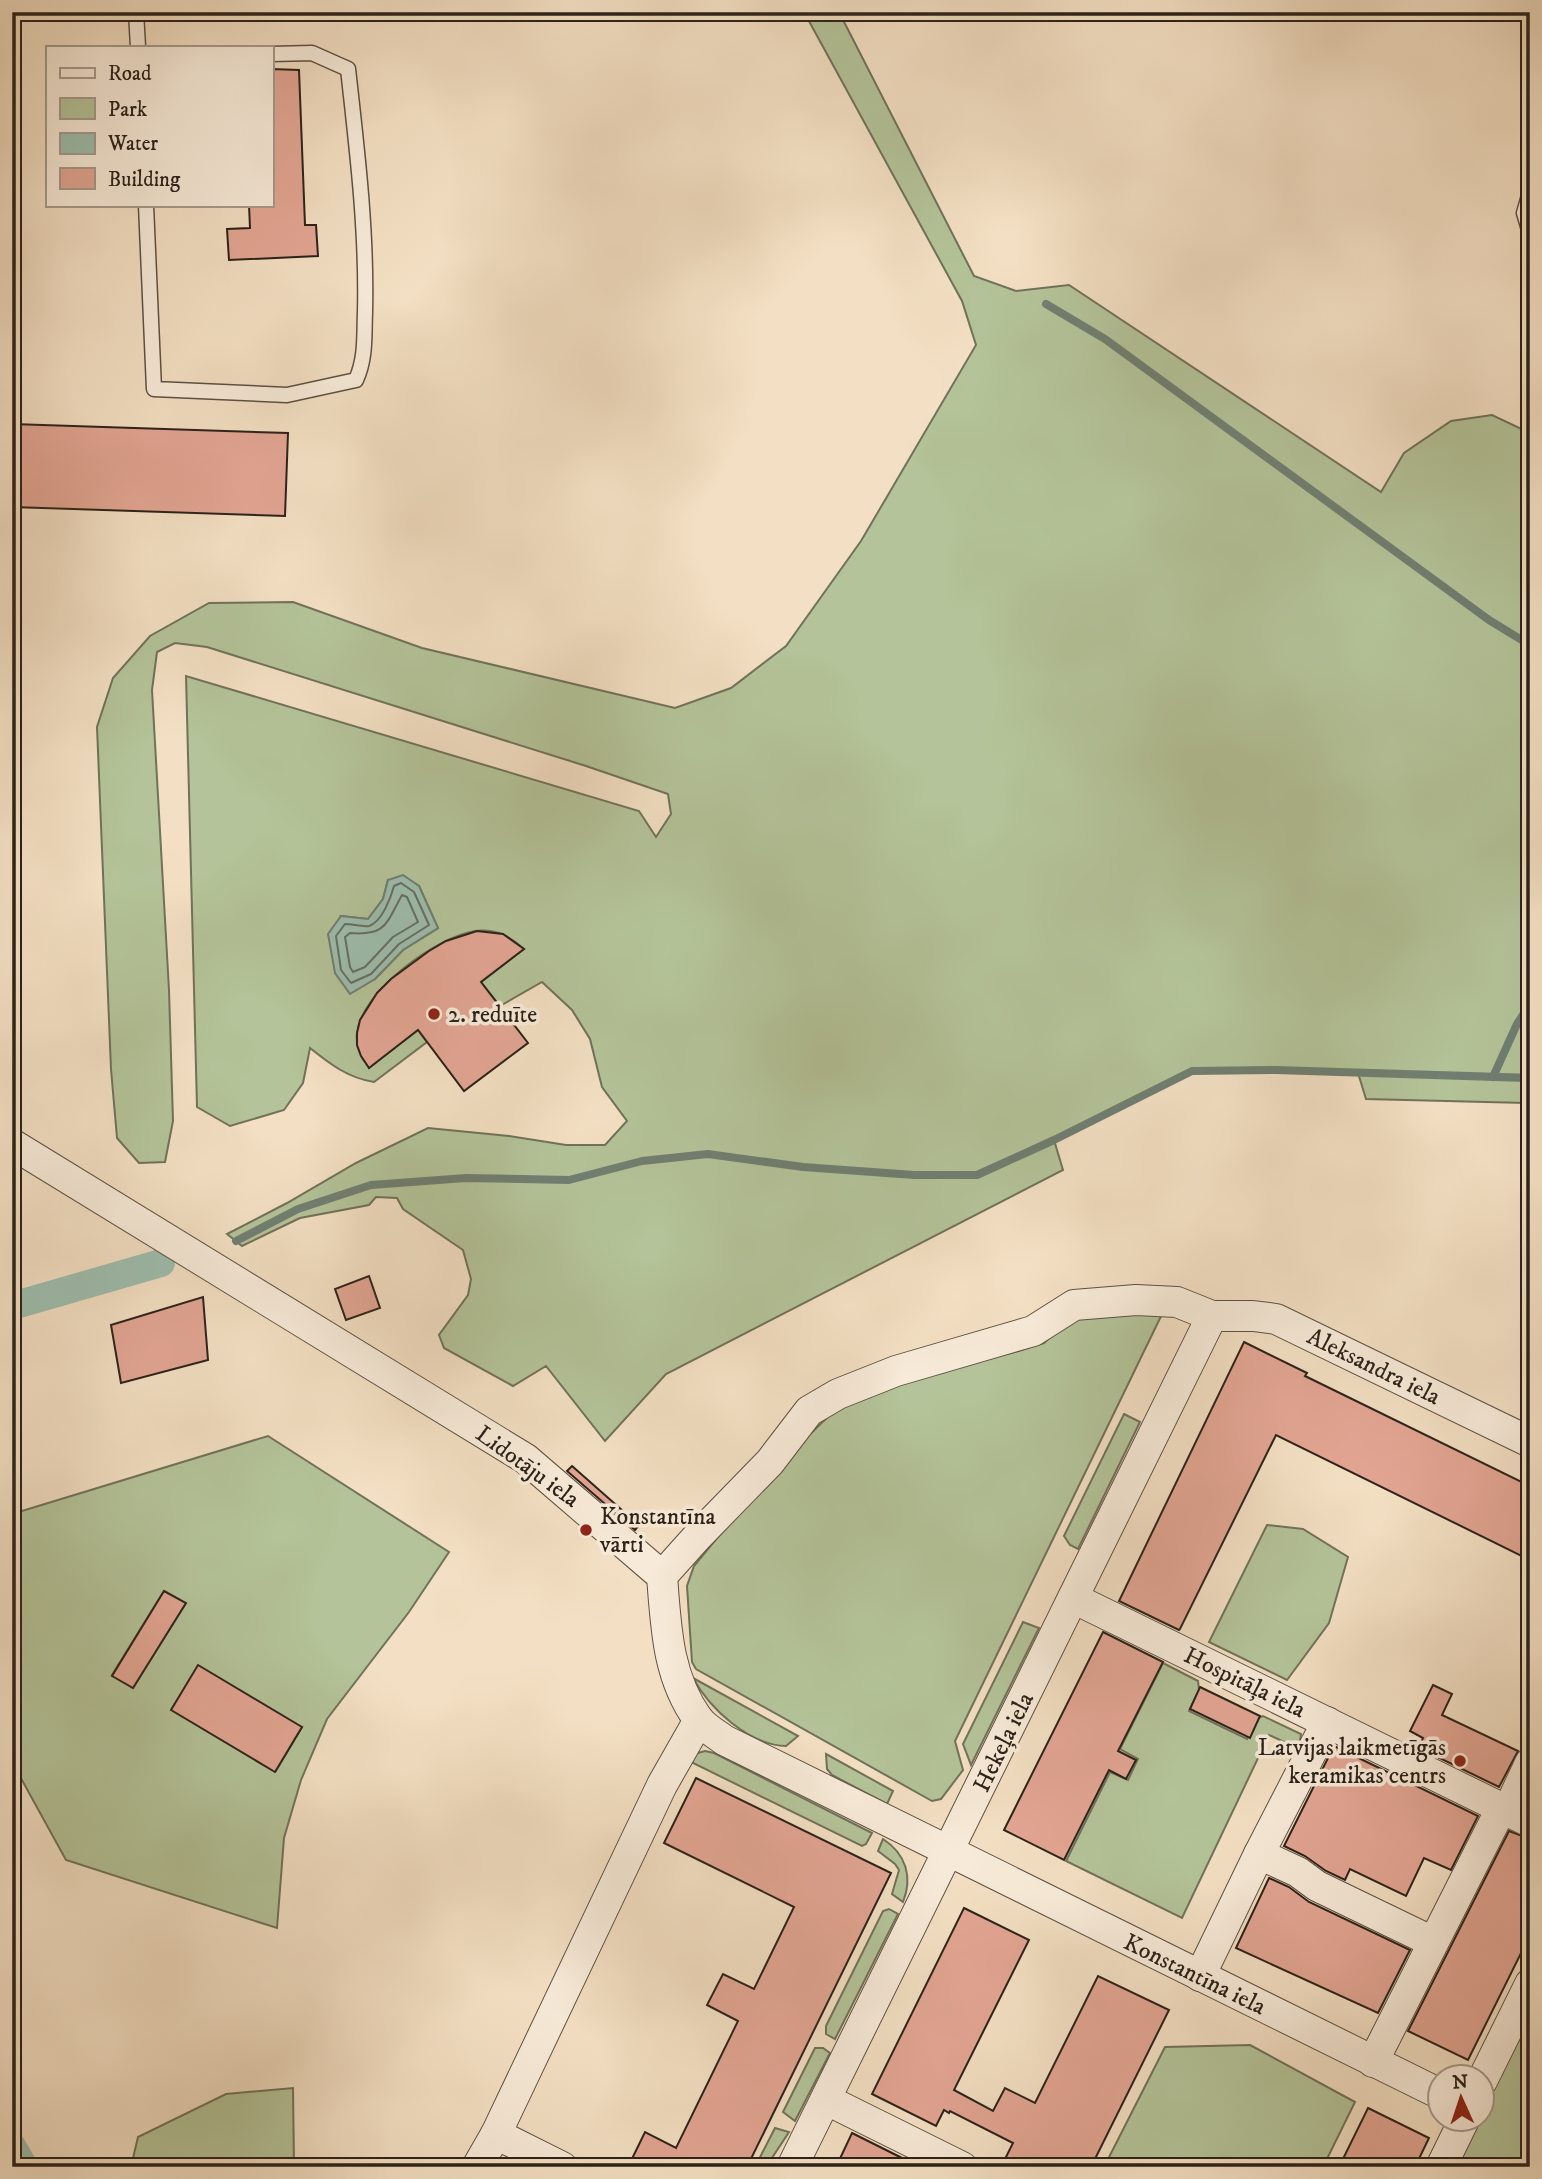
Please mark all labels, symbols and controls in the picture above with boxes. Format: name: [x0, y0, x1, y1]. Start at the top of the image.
legend: [46, 46, 273, 206]
text: Road: [108, 61, 152, 87]
text: Park: [108, 97, 148, 123]
text: Water: [107, 131, 158, 157]
text: Building: [108, 167, 181, 193]
place label: 2. reduīte: [448, 1000, 537, 1030]
marker: 2. reduīte: [426, 1006, 442, 1022]
street label: Aleksandra iela: [1302, 1322, 1446, 1412]
street label: Lidotāju iela: [470, 1419, 586, 1515]
place label: Konstantīna vārti: [599, 1502, 717, 1560]
marker: Konstantīna vārti: [578, 1522, 594, 1538]
street label: Hospitāļa iela: [1179, 1641, 1311, 1726]
street label: Hekeļa iela: [967, 1687, 1041, 1797]
place label: Latvijas laikmetīgās keramikas centrs: [1258, 1733, 1446, 1791]
marker: Latvijas laikmetīgās keramikas centrs: [1452, 1753, 1468, 1769]
street label: Konstantīna iela: [1119, 1928, 1271, 2023]
north arrow: [1426, 2064, 1496, 2134]
text: N: [1452, 2071, 1469, 2094]

